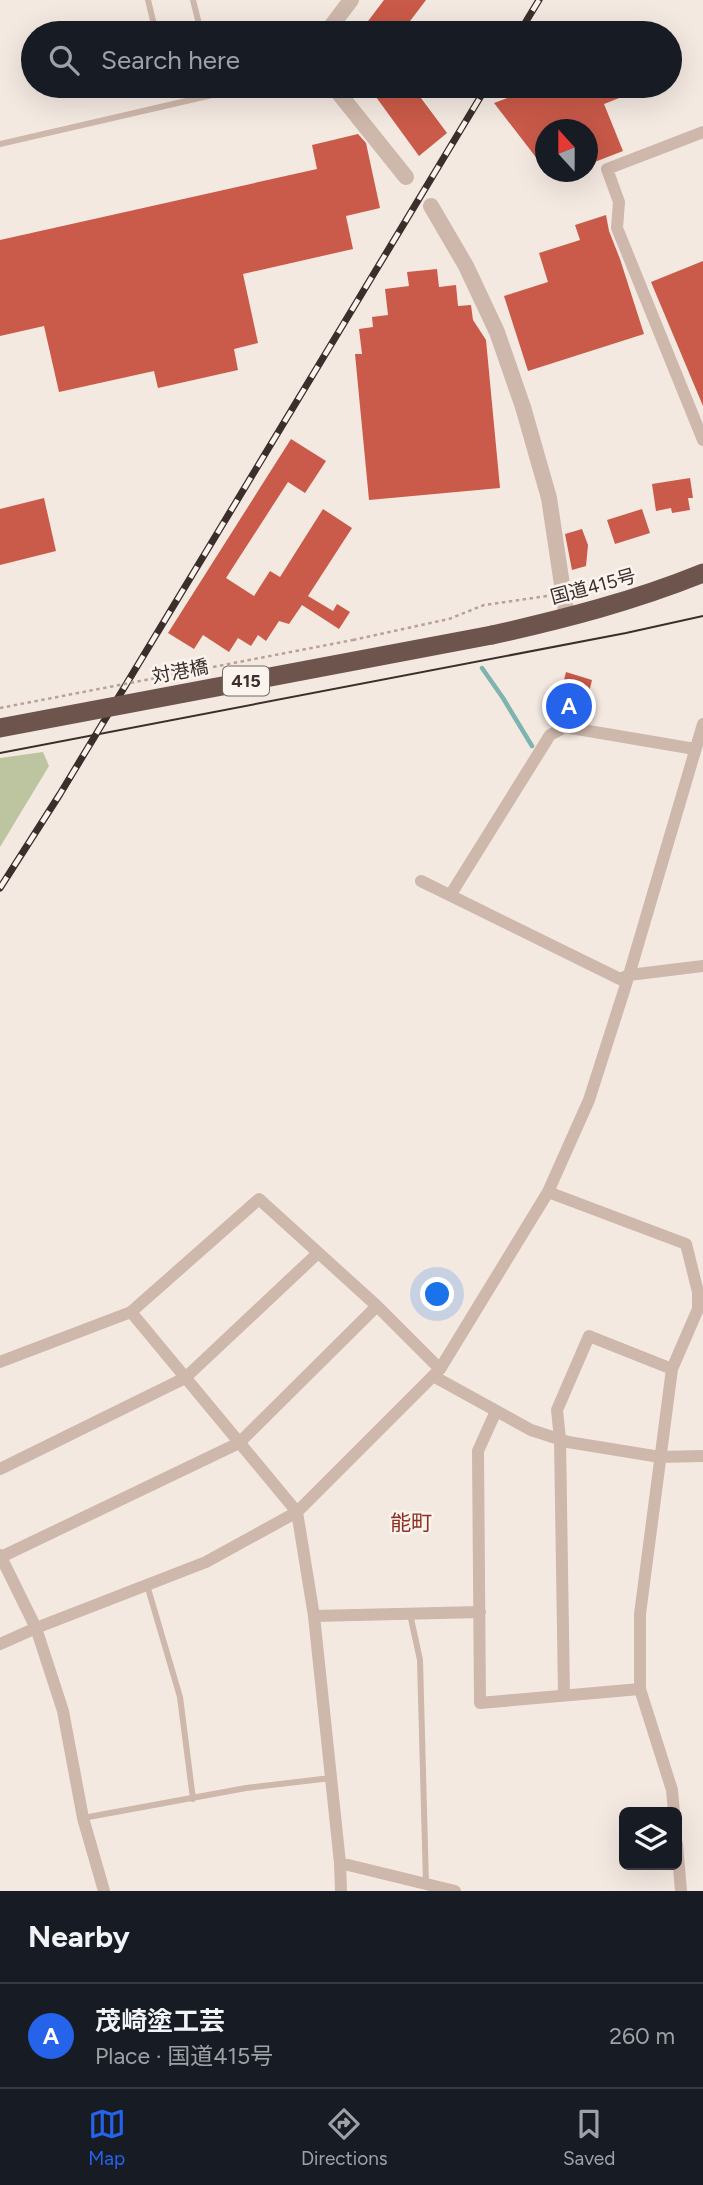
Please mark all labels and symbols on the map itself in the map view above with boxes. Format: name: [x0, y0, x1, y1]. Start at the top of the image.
north arrow: [535, 119, 598, 182]
street label: 国道415号: [548, 564, 638, 609]
street label: 対港橋: [150, 655, 210, 688]
road number: 415: [223, 666, 269, 696]
pin: A: [546, 680, 592, 732]
your location: [420, 1277, 454, 1311]
district label: 能町: [390, 1510, 432, 1535]

